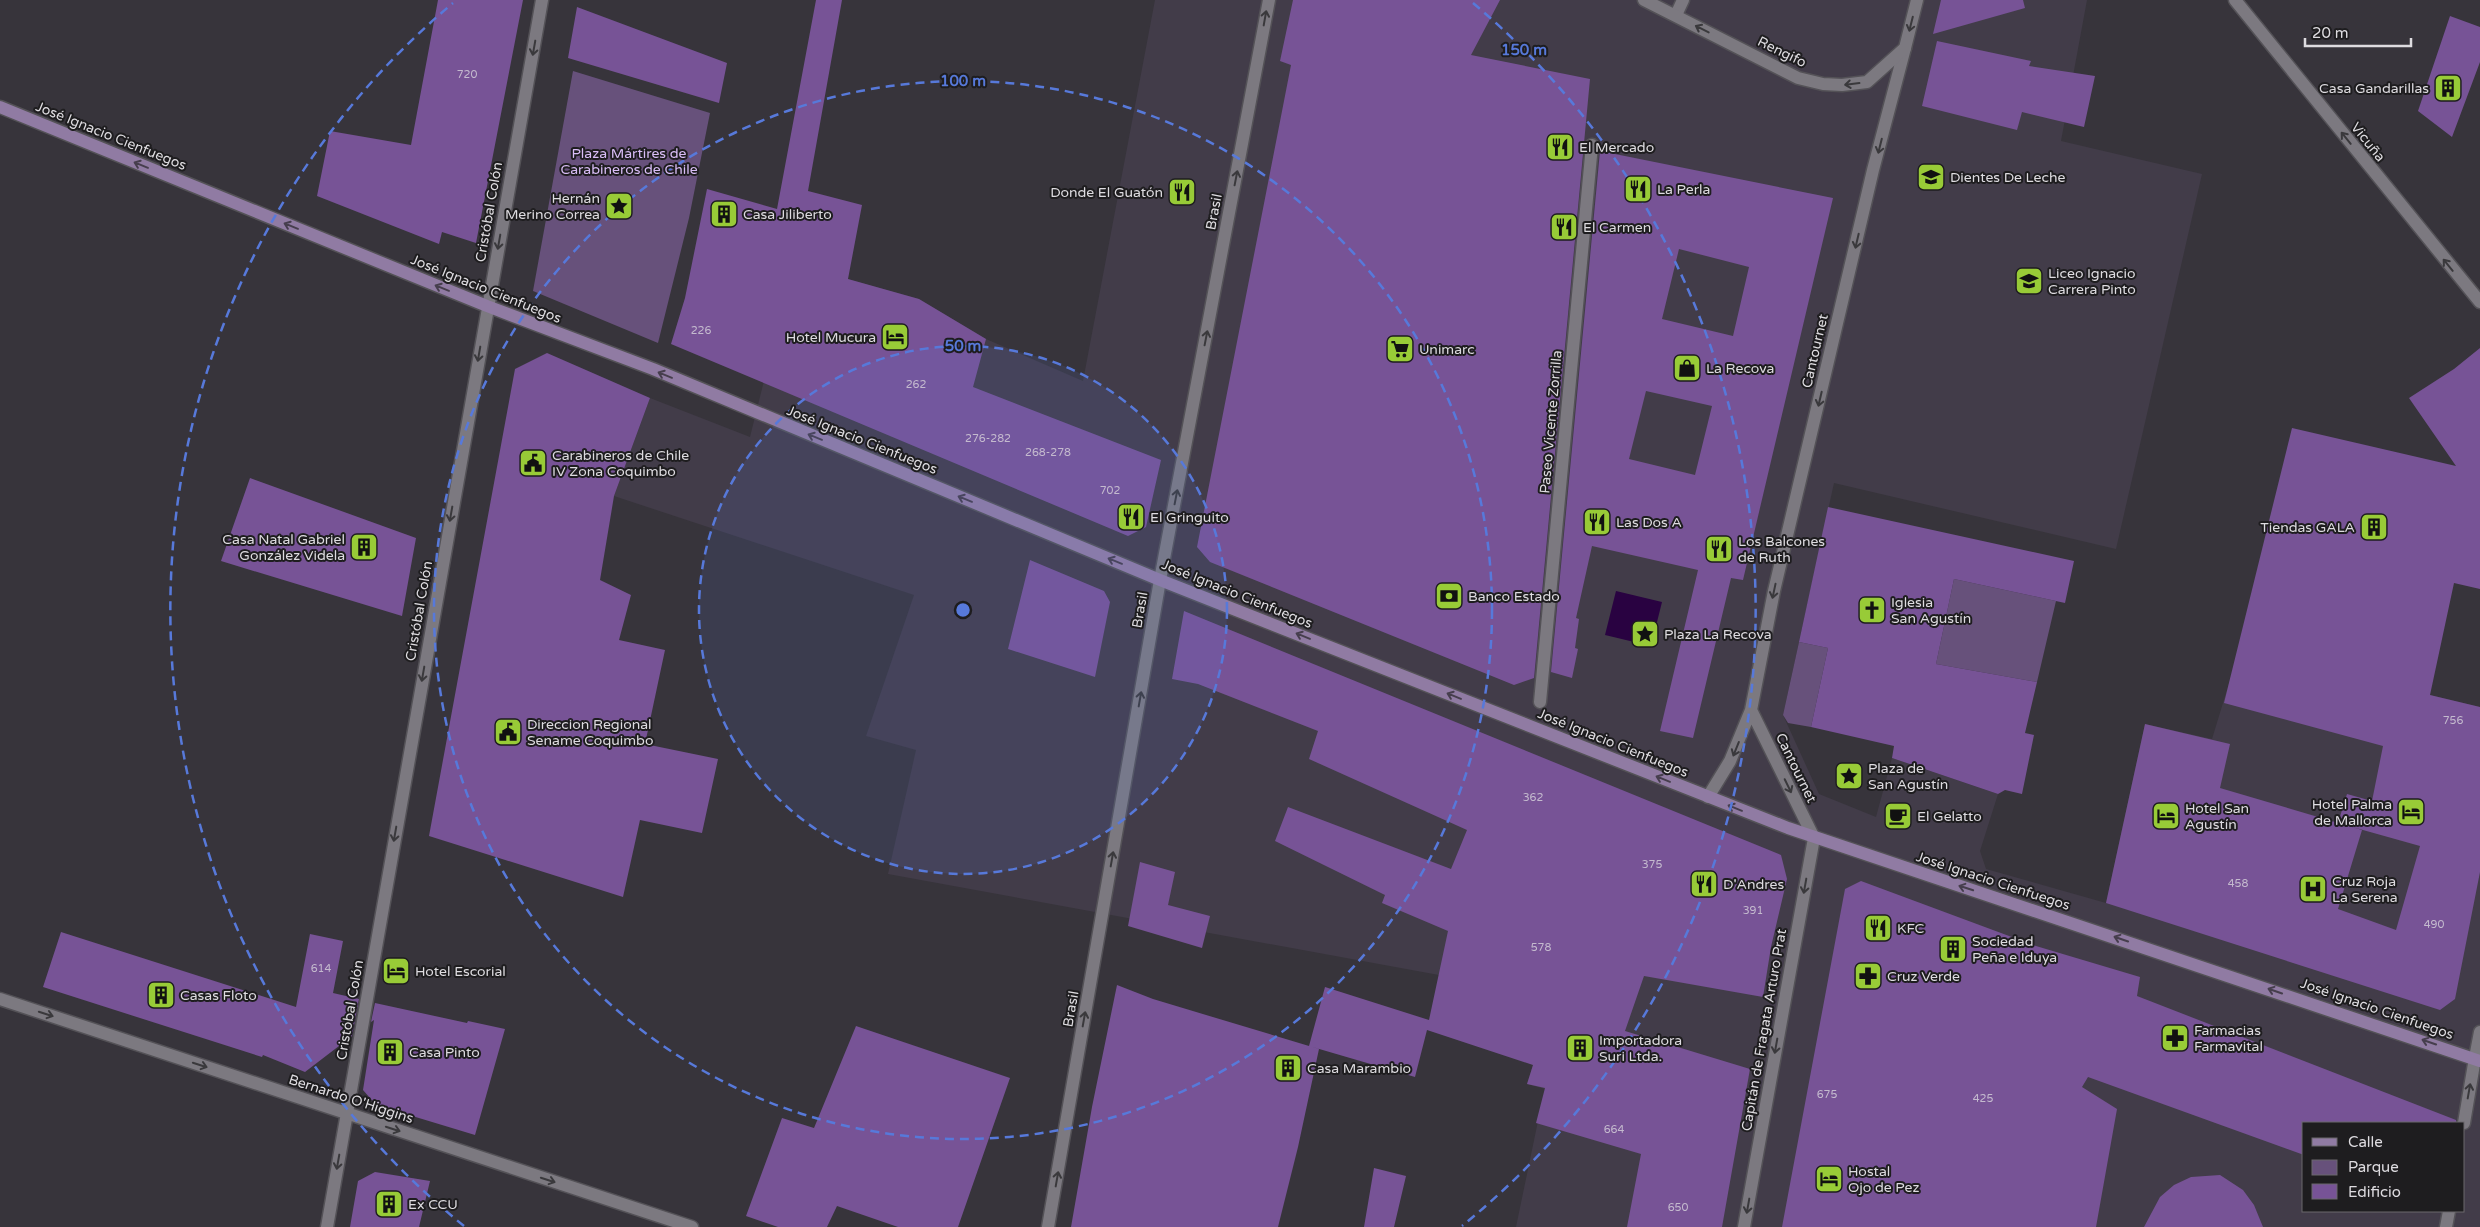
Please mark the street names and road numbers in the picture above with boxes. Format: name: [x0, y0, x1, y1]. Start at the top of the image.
street label: Rengifo: [1755, 33, 1809, 71]
street label: José Ignacio Cienfuegos: [33, 98, 189, 174]
street label: Vicuña: [2347, 119, 2389, 165]
street label: Cristóbal Colón: [472, 161, 506, 263]
street label: Brasil: [1202, 192, 1226, 232]
street label: José Ignacio Cienfuegos: [408, 251, 564, 327]
street label: Cantournet: [1798, 312, 1832, 390]
street label: Paseo Vicente Zorrilla: [1536, 350, 1566, 494]
street label: José Ignacio Cienfuegos: [784, 402, 940, 478]
street label: José Ignacio Cienfuegos: [1159, 556, 1315, 632]
street label: Cristóbal Colón: [402, 560, 436, 662]
street label: Brasil: [1128, 591, 1152, 629]
street label: José Ignacio Cienfuegos: [1535, 705, 1691, 781]
street label: Cantournet: [1772, 730, 1820, 806]
street label: José Ignacio Cienfuegos: [1914, 848, 2072, 914]
street label: Capitán de Fragata Arturo Prat: [1738, 927, 1790, 1132]
street label: Cristóbal Colón: [333, 959, 367, 1061]
street label: José Ignacio Cienfuegos: [2298, 975, 2456, 1043]
street label: Brasil: [1059, 990, 1083, 1028]
street label: Bernardo O'Higgins: [286, 1071, 416, 1127]

